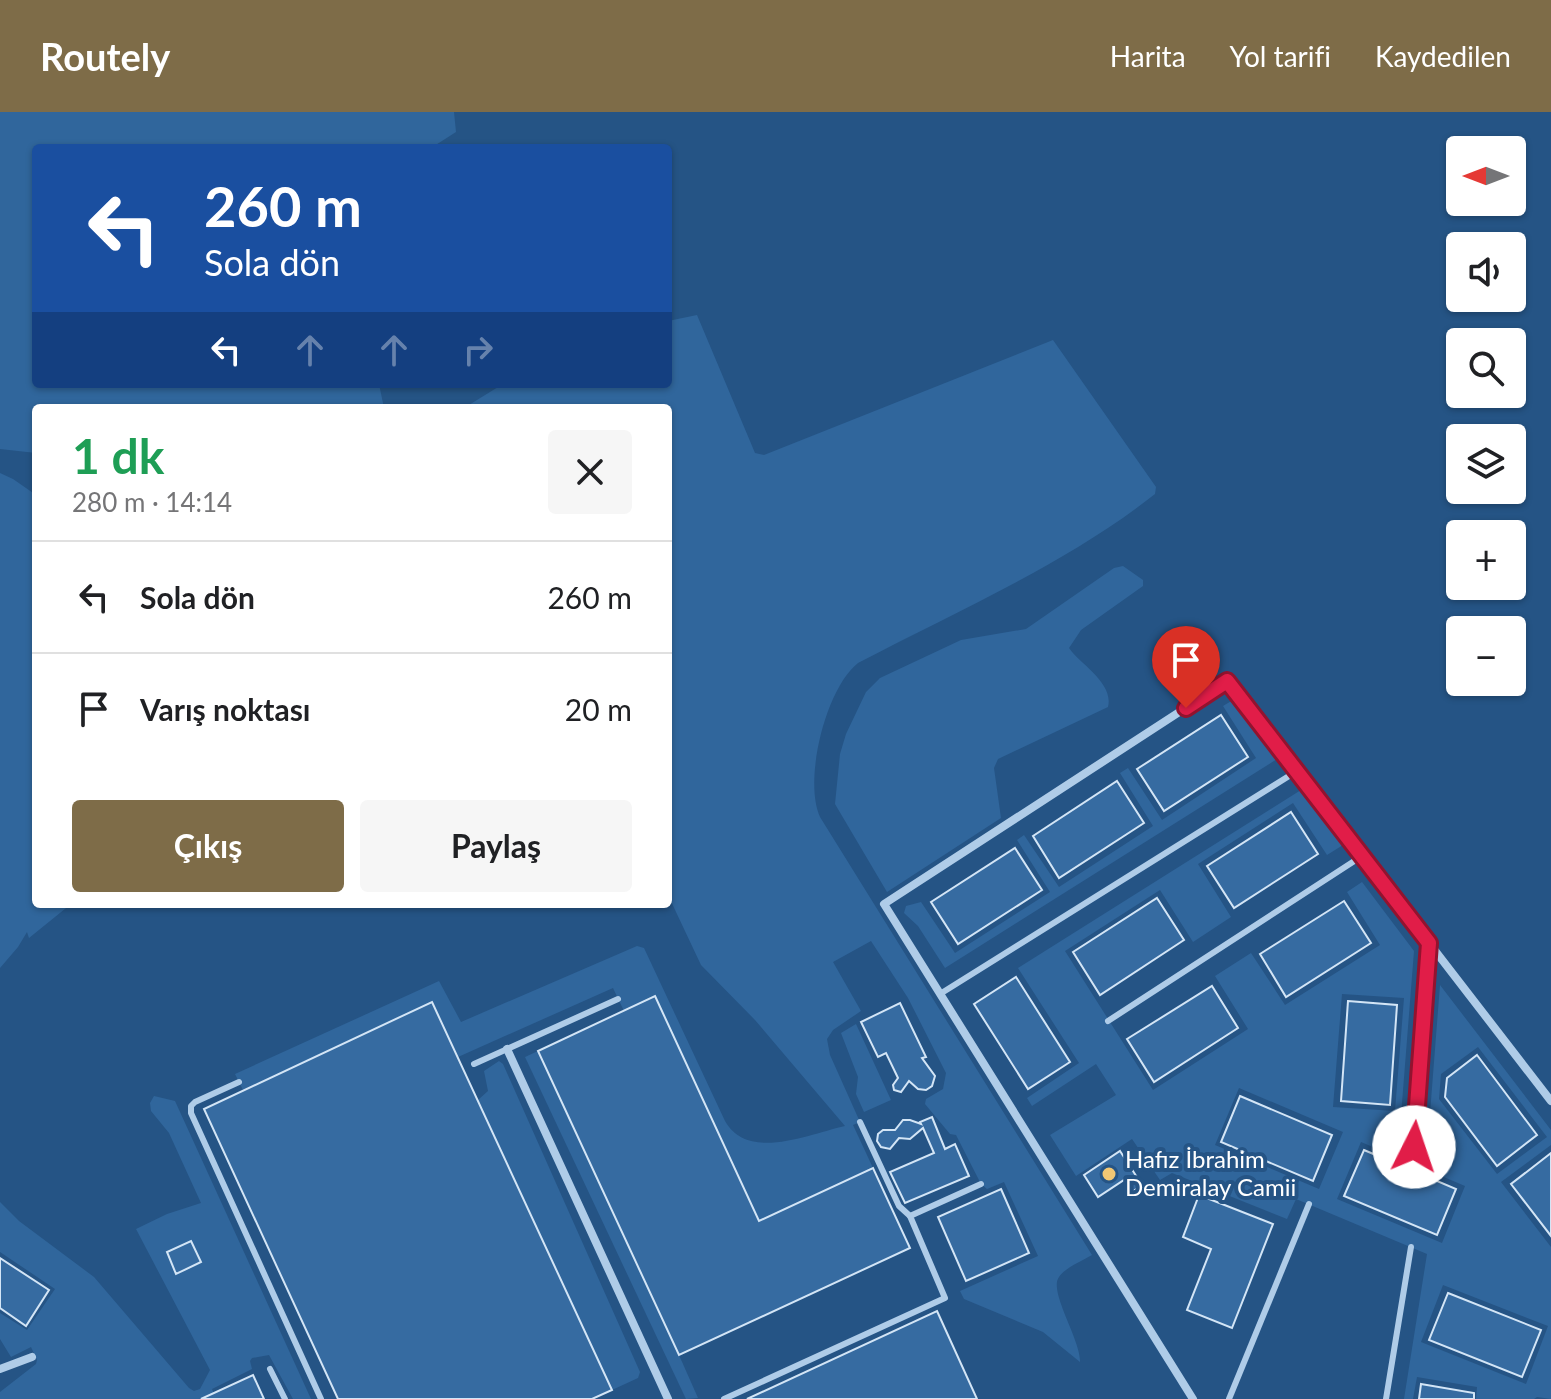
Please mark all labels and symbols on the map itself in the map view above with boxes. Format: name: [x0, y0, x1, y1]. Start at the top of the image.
north arrow: [1446, 136, 1526, 216]
pin: [1152, 626, 1220, 708]
position arrow: [1372, 1105, 1456, 1189]
place label: Hafız İbrahim Demiralay Camii: [1125, 1144, 1296, 1201]
marker: Hafız İbrahim Demiralay Camii: [1100, 1165, 1118, 1183]

